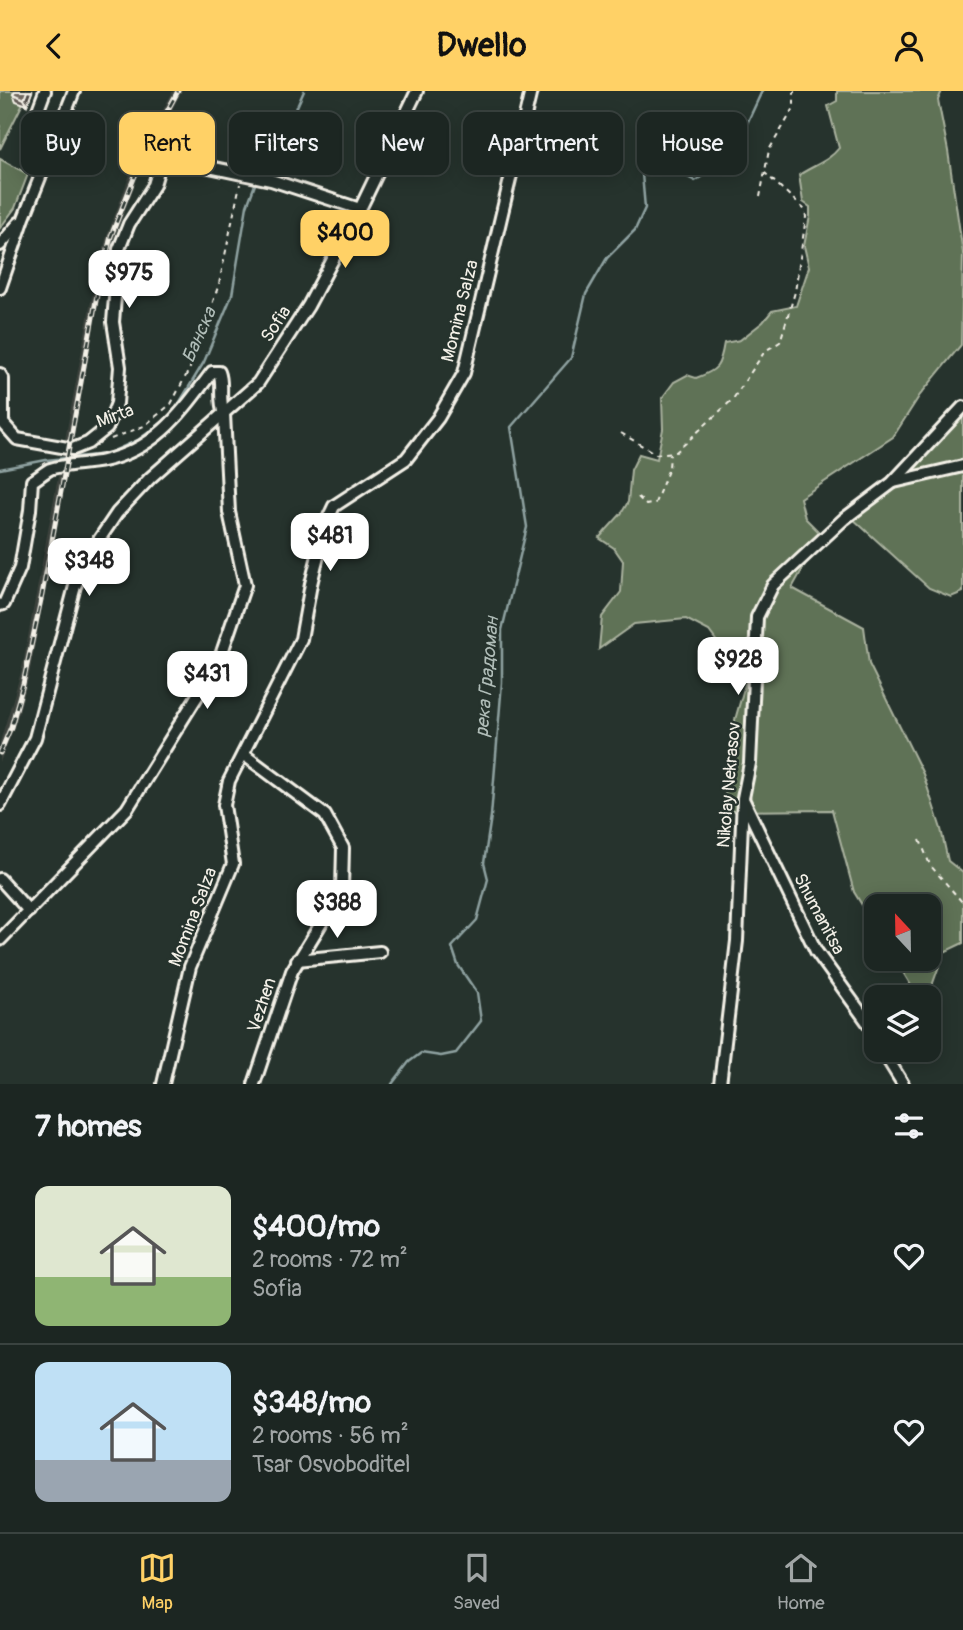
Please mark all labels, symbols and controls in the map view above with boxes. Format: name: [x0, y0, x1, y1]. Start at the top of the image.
text: Dwello: [437, 26, 526, 66]
icon: back: [35, 27, 73, 65]
icon: person: [890, 27, 928, 65]
chip: Buy: [21, 112, 105, 175]
chip: Rent: [119, 112, 215, 175]
chip: Filters: [229, 112, 342, 175]
chip: New: [356, 112, 449, 175]
chip: Apartment: [463, 112, 623, 175]
chip: House: [637, 112, 747, 175]
pin: $400: [304, 211, 386, 270]
text: $400: [316, 218, 374, 247]
pin: $975: [88, 251, 170, 310]
text: $975: [105, 258, 153, 287]
street label: Momina Salza: [436, 258, 484, 364]
street label: Sofia: [256, 301, 296, 347]
water label: Банска: [176, 303, 222, 366]
street label: Mirta: [93, 399, 137, 433]
pin: $481: [289, 513, 371, 573]
text: $481: [307, 521, 353, 550]
pin: $348: [48, 539, 130, 598]
text: $348: [64, 546, 114, 575]
water label: река Градоман: [470, 613, 504, 738]
pin: $928: [697, 637, 779, 697]
text: $928: [714, 645, 762, 674]
pin: $431: [166, 651, 248, 711]
text: $431: [183, 659, 231, 688]
street label: Nikolay Nekrasov: [712, 721, 746, 849]
street label: Momina Salza: [164, 864, 222, 970]
street label: Shumanitsa: [788, 870, 850, 958]
pin: $388: [296, 881, 378, 940]
text: $388: [313, 888, 361, 917]
north arrow: [864, 894, 942, 971]
map controls: [864, 894, 941, 1062]
street label: Vezhen: [242, 975, 282, 1035]
button: layers: [864, 985, 941, 1062]
icon: filters: [890, 1107, 928, 1145]
text: 7 homes: [35, 1108, 142, 1145]
text: $400/mo: [252, 1208, 380, 1245]
icon: home: [91, 1214, 175, 1298]
icon: heart: [890, 1237, 928, 1275]
text: 2 rooms · 72 m²: [252, 1245, 408, 1274]
text: Sofia: [252, 1274, 302, 1303]
text: $348/mo: [252, 1384, 371, 1421]
icon: home: [91, 1390, 175, 1474]
icon: heart: [890, 1413, 928, 1451]
text: 2 rooms · 56 m²: [252, 1421, 409, 1450]
text: Tsar Osvoboditel: [252, 1450, 411, 1479]
tab: Map: [138, 1549, 176, 1615]
tab: Saved: [453, 1549, 500, 1615]
tab: Home: [777, 1549, 825, 1615]

